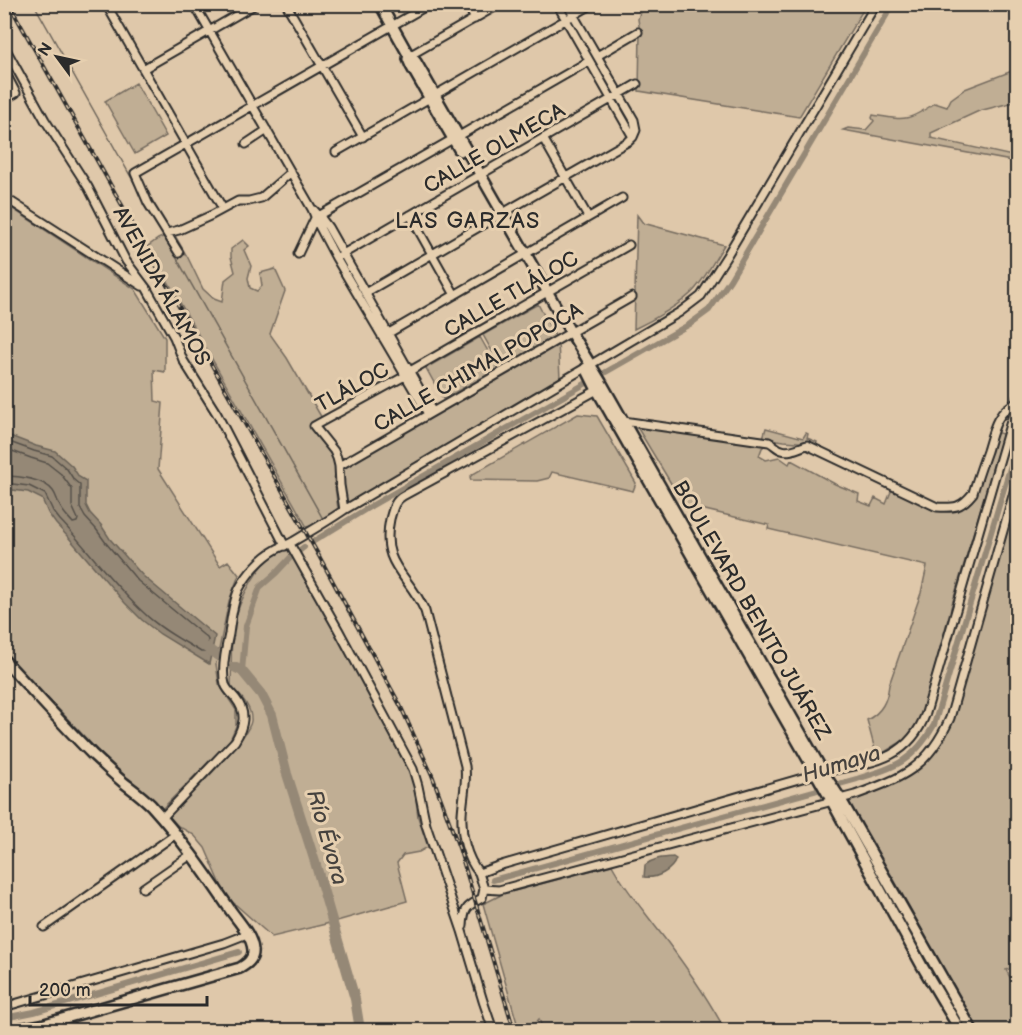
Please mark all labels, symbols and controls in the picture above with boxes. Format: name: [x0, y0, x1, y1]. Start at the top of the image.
north arrow: [27, 27, 87, 87]
text: N: [34, 39, 57, 60]
street label: CALLE OLMECA: [419, 98, 569, 199]
street label: AVENIDA ÁLAMOS: [107, 202, 216, 370]
district label: LAS GARZAS: [395, 208, 541, 235]
street label: CALLE TLÁLOC: [440, 246, 583, 343]
street label: CALLE CHIMALPOPOCA: [369, 297, 587, 438]
street label: TLÁLOC: [311, 357, 393, 418]
street label: BOULEVARD BENITO JUÁREZ: [667, 476, 836, 744]
water label: Humaya: [799, 740, 884, 789]
water label: Río Évora: [300, 786, 354, 888]
scale bar: [30, 969, 207, 1007]
text: 200 m: [39, 980, 91, 1001]

